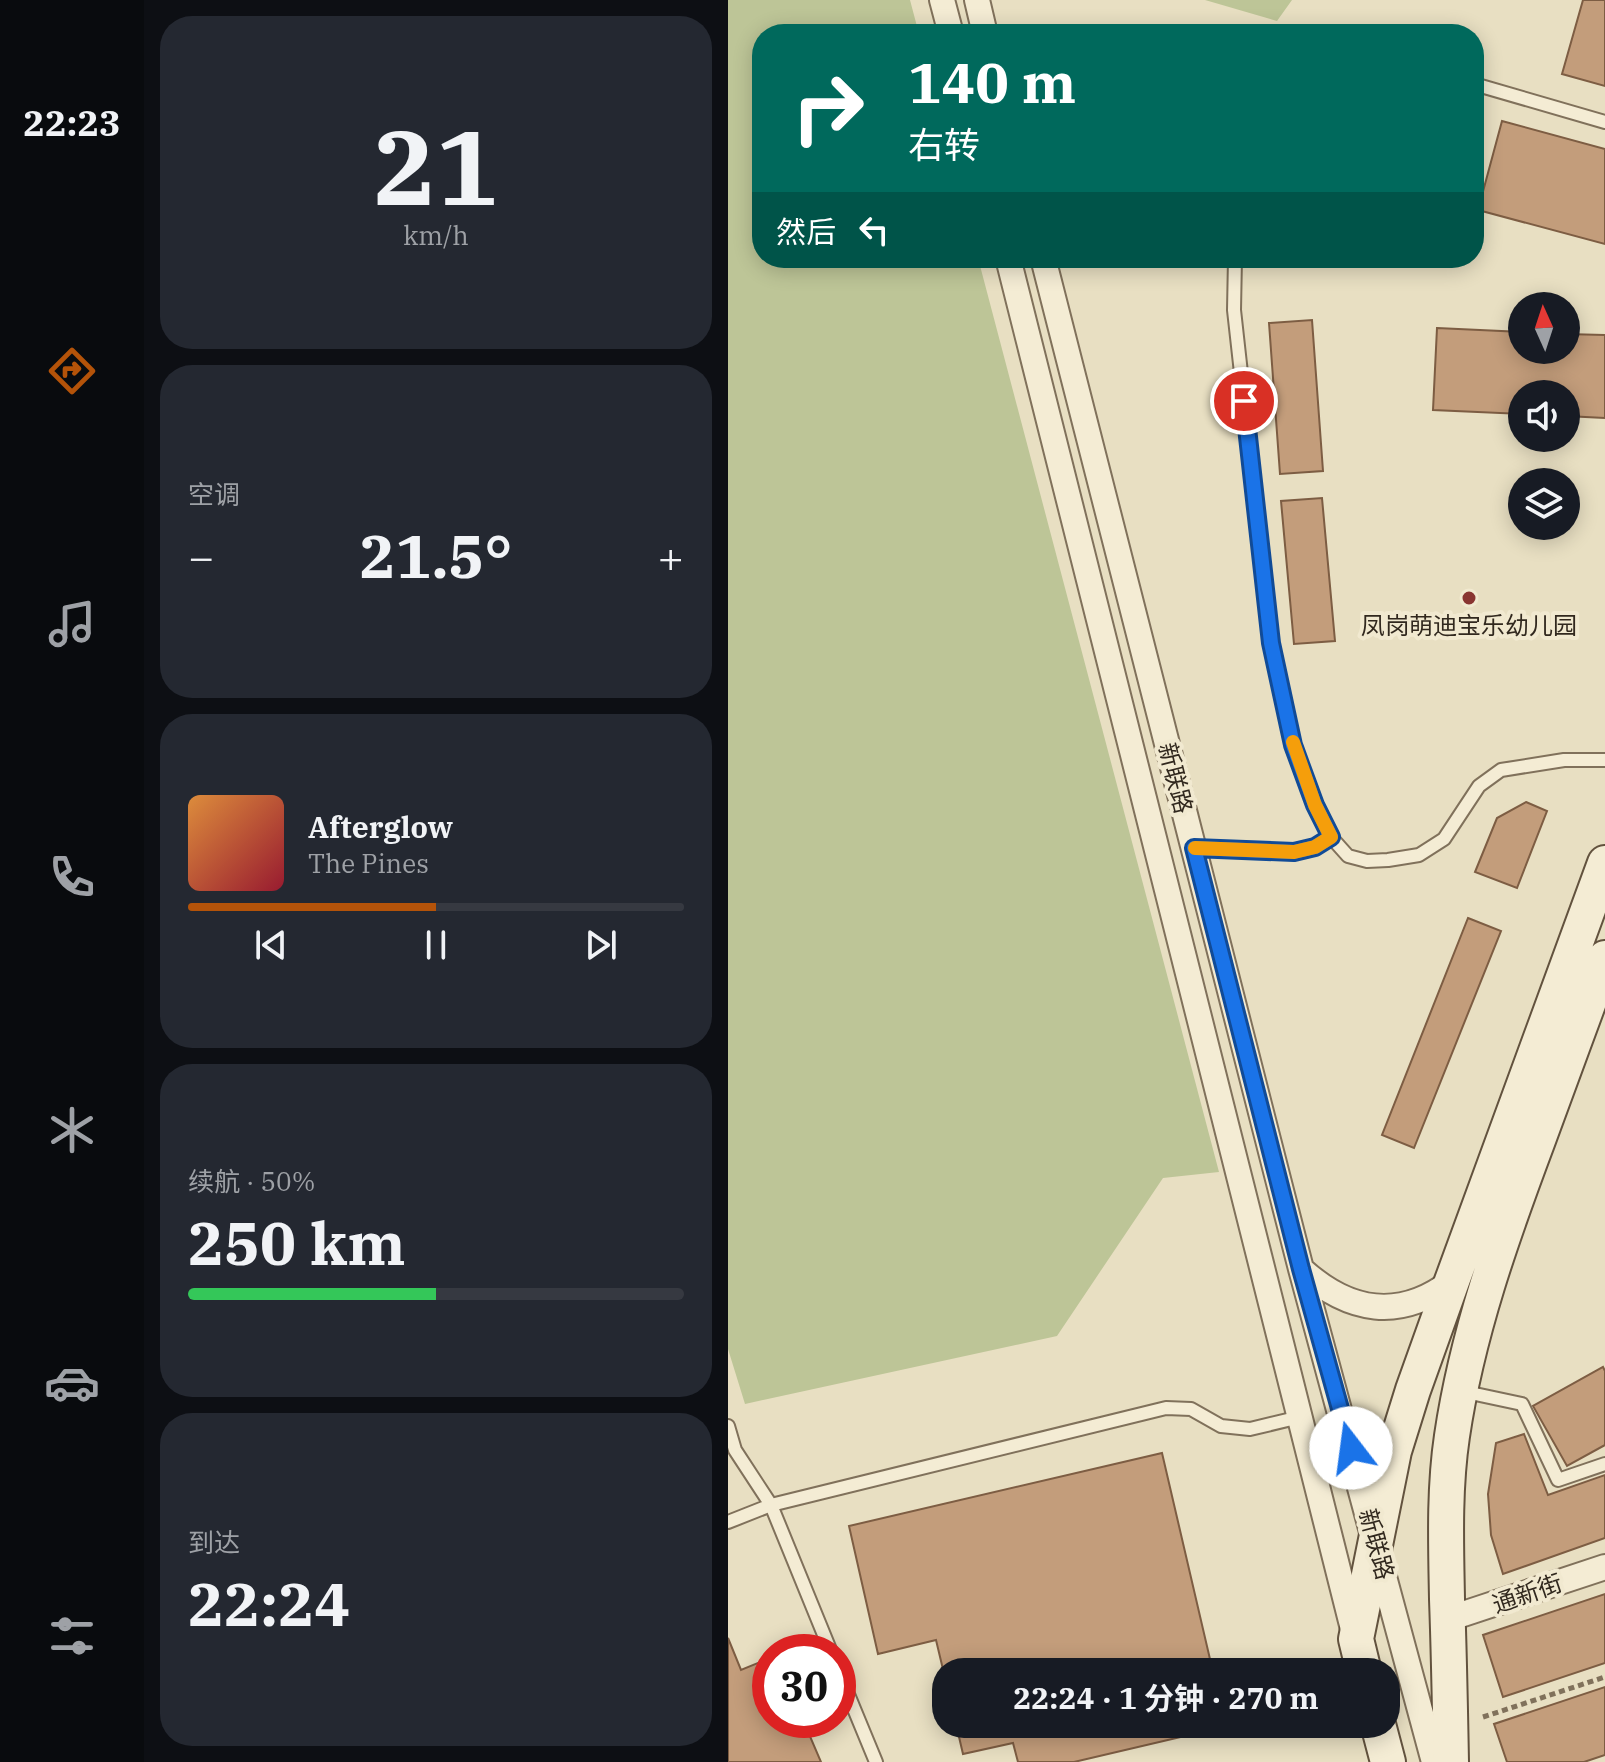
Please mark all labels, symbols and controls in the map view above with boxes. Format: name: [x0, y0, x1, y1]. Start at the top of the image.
text: 140 m: [908, 46, 1076, 118]
icon: right: [776, 56, 880, 160]
text: 21: [374, 98, 498, 234]
text: 22:23: [23, 99, 121, 146]
text: 右转: [908, 121, 980, 168]
icon: left: [852, 208, 896, 252]
text: 然后: [776, 212, 836, 251]
text: km/h: [403, 218, 469, 252]
north arrow: [1508, 292, 1580, 364]
map controls: [1508, 292, 1580, 540]
icon: directions: [44, 343, 100, 399]
pin: [1210, 367, 1278, 435]
icon: arrive: [1222, 379, 1266, 423]
button: sound: [1508, 380, 1580, 452]
button: layers: [1508, 468, 1580, 540]
text: 空调: [188, 477, 240, 511]
text: 21.5°: [359, 516, 513, 595]
text: −: [188, 528, 214, 585]
text: +: [658, 528, 684, 585]
marker: 凤岗萌迪宝乐幼儿园: [1460, 589, 1478, 607]
icon: music: [44, 596, 100, 652]
place label: 凤岗萌迪宝乐幼儿园: [1361, 609, 1577, 641]
street label: 新联路: [1152, 739, 1200, 817]
text: Afterglow: [308, 807, 453, 846]
text: The Pines: [308, 846, 429, 880]
icon: phone: [44, 849, 100, 905]
icon: previous: [249, 923, 293, 967]
icon: pause: [414, 923, 458, 967]
icon: next: [579, 923, 623, 967]
icon: climate: [44, 1102, 100, 1158]
text: 续航 · 50%: [188, 1164, 315, 1198]
text: 250 km: [188, 1203, 406, 1282]
icon: car: [44, 1355, 100, 1411]
position arrow: [1309, 1406, 1393, 1490]
street label: 新联路: [1352, 1505, 1402, 1583]
text: 到达: [188, 1525, 240, 1559]
text: 22:24: [188, 1564, 350, 1643]
street label: 通新街: [1488, 1566, 1566, 1620]
icon: filters: [44, 1608, 100, 1664]
speed limit sign: 30: [752, 1634, 856, 1738]
text: 22:24 · 1 分钟 · 270 m: [1013, 1678, 1319, 1717]

